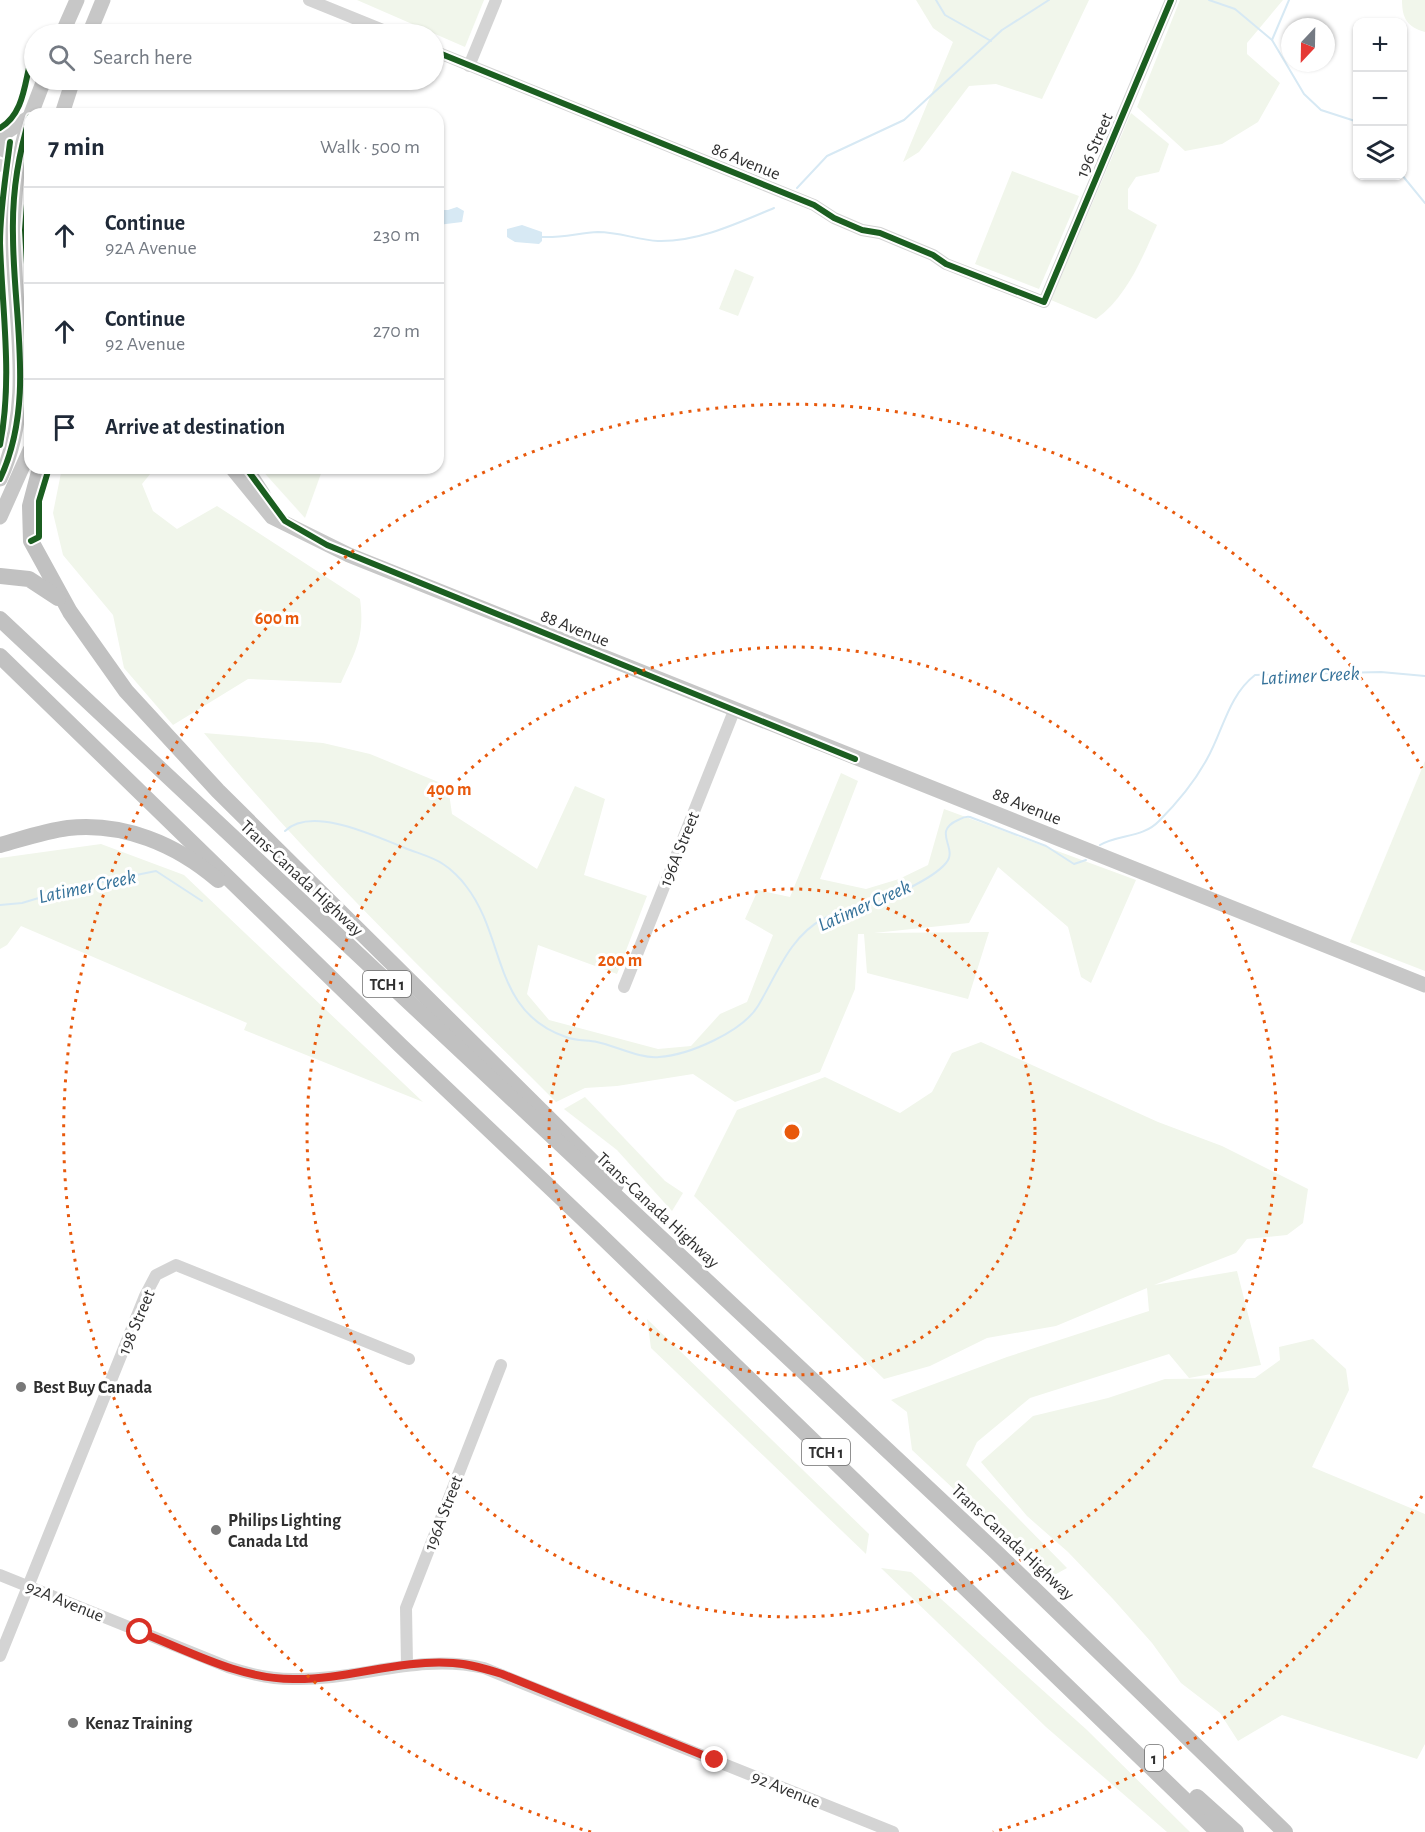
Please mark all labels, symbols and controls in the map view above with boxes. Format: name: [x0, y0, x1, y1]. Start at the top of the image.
north arrow: [1281, 18, 1335, 72]
map controls: [1353, 18, 1407, 180]
button: +: [1353, 18, 1407, 72]
search box: [24, 24, 444, 90]
icon: search: [45, 41, 78, 74]
text: Search here: [93, 46, 192, 68]
button: −: [1353, 72, 1407, 126]
street label: 196 Street: [1073, 110, 1117, 180]
button: layers: [1353, 126, 1407, 180]
text: 7 min: [48, 134, 105, 160]
text: Walk · 500 m: [320, 137, 420, 157]
street label: 86 Avenue: [709, 140, 783, 184]
text: Continue: [105, 212, 185, 234]
icon: ahead: [48, 219, 81, 252]
text: 230 m: [373, 225, 420, 245]
text: 92A Avenue: [105, 238, 197, 258]
text: Continue: [105, 308, 185, 330]
icon: ahead: [48, 315, 81, 348]
text: 270 m: [373, 321, 420, 341]
text: 92 Avenue: [105, 334, 185, 354]
icon: arrive: [48, 411, 81, 444]
text: Arrive at destination: [105, 416, 285, 438]
street label: 88 Avenue: [538, 607, 612, 651]
text: 600 m: [255, 610, 299, 628]
water label: Latimer Creek: [1260, 663, 1360, 689]
text: 400 m: [426, 781, 472, 799]
street label: 88 Avenue: [990, 785, 1064, 829]
street label: 196A Street: [657, 809, 703, 889]
street label: Trans-Canada Highway: [236, 817, 366, 940]
water label: Latimer Creek: [37, 867, 138, 907]
water label: Latimer Creek: [815, 877, 914, 935]
text: 200 m: [598, 952, 642, 970]
road number: TCH 1: [363, 971, 411, 997]
centre of rings: [782, 1122, 802, 1142]
street label: Trans-Canada Highway: [592, 1149, 722, 1272]
street label: 198 Street: [115, 1287, 159, 1357]
place label: Best Buy Canada: [33, 1379, 152, 1397]
marker: Best Buy Canada: [14, 1380, 28, 1394]
road number: TCH 1: [802, 1439, 850, 1465]
street label: 196A Street: [421, 1473, 467, 1553]
street label: Trans-Canada Highway: [947, 1481, 1077, 1604]
place label: Philips Lighting Canada Ltd: [228, 1512, 342, 1551]
marker: Philips Lighting Canada Ltd: [209, 1523, 223, 1537]
street label: 92A Avenue: [23, 1578, 106, 1626]
route start: [126, 1618, 152, 1644]
place label: Kenaz Training: [85, 1715, 193, 1733]
marker: Kenaz Training: [66, 1716, 80, 1730]
road number: 1: [1145, 1745, 1163, 1771]
route end: [701, 1746, 727, 1772]
street label: 92 Avenue: [749, 1768, 822, 1812]

